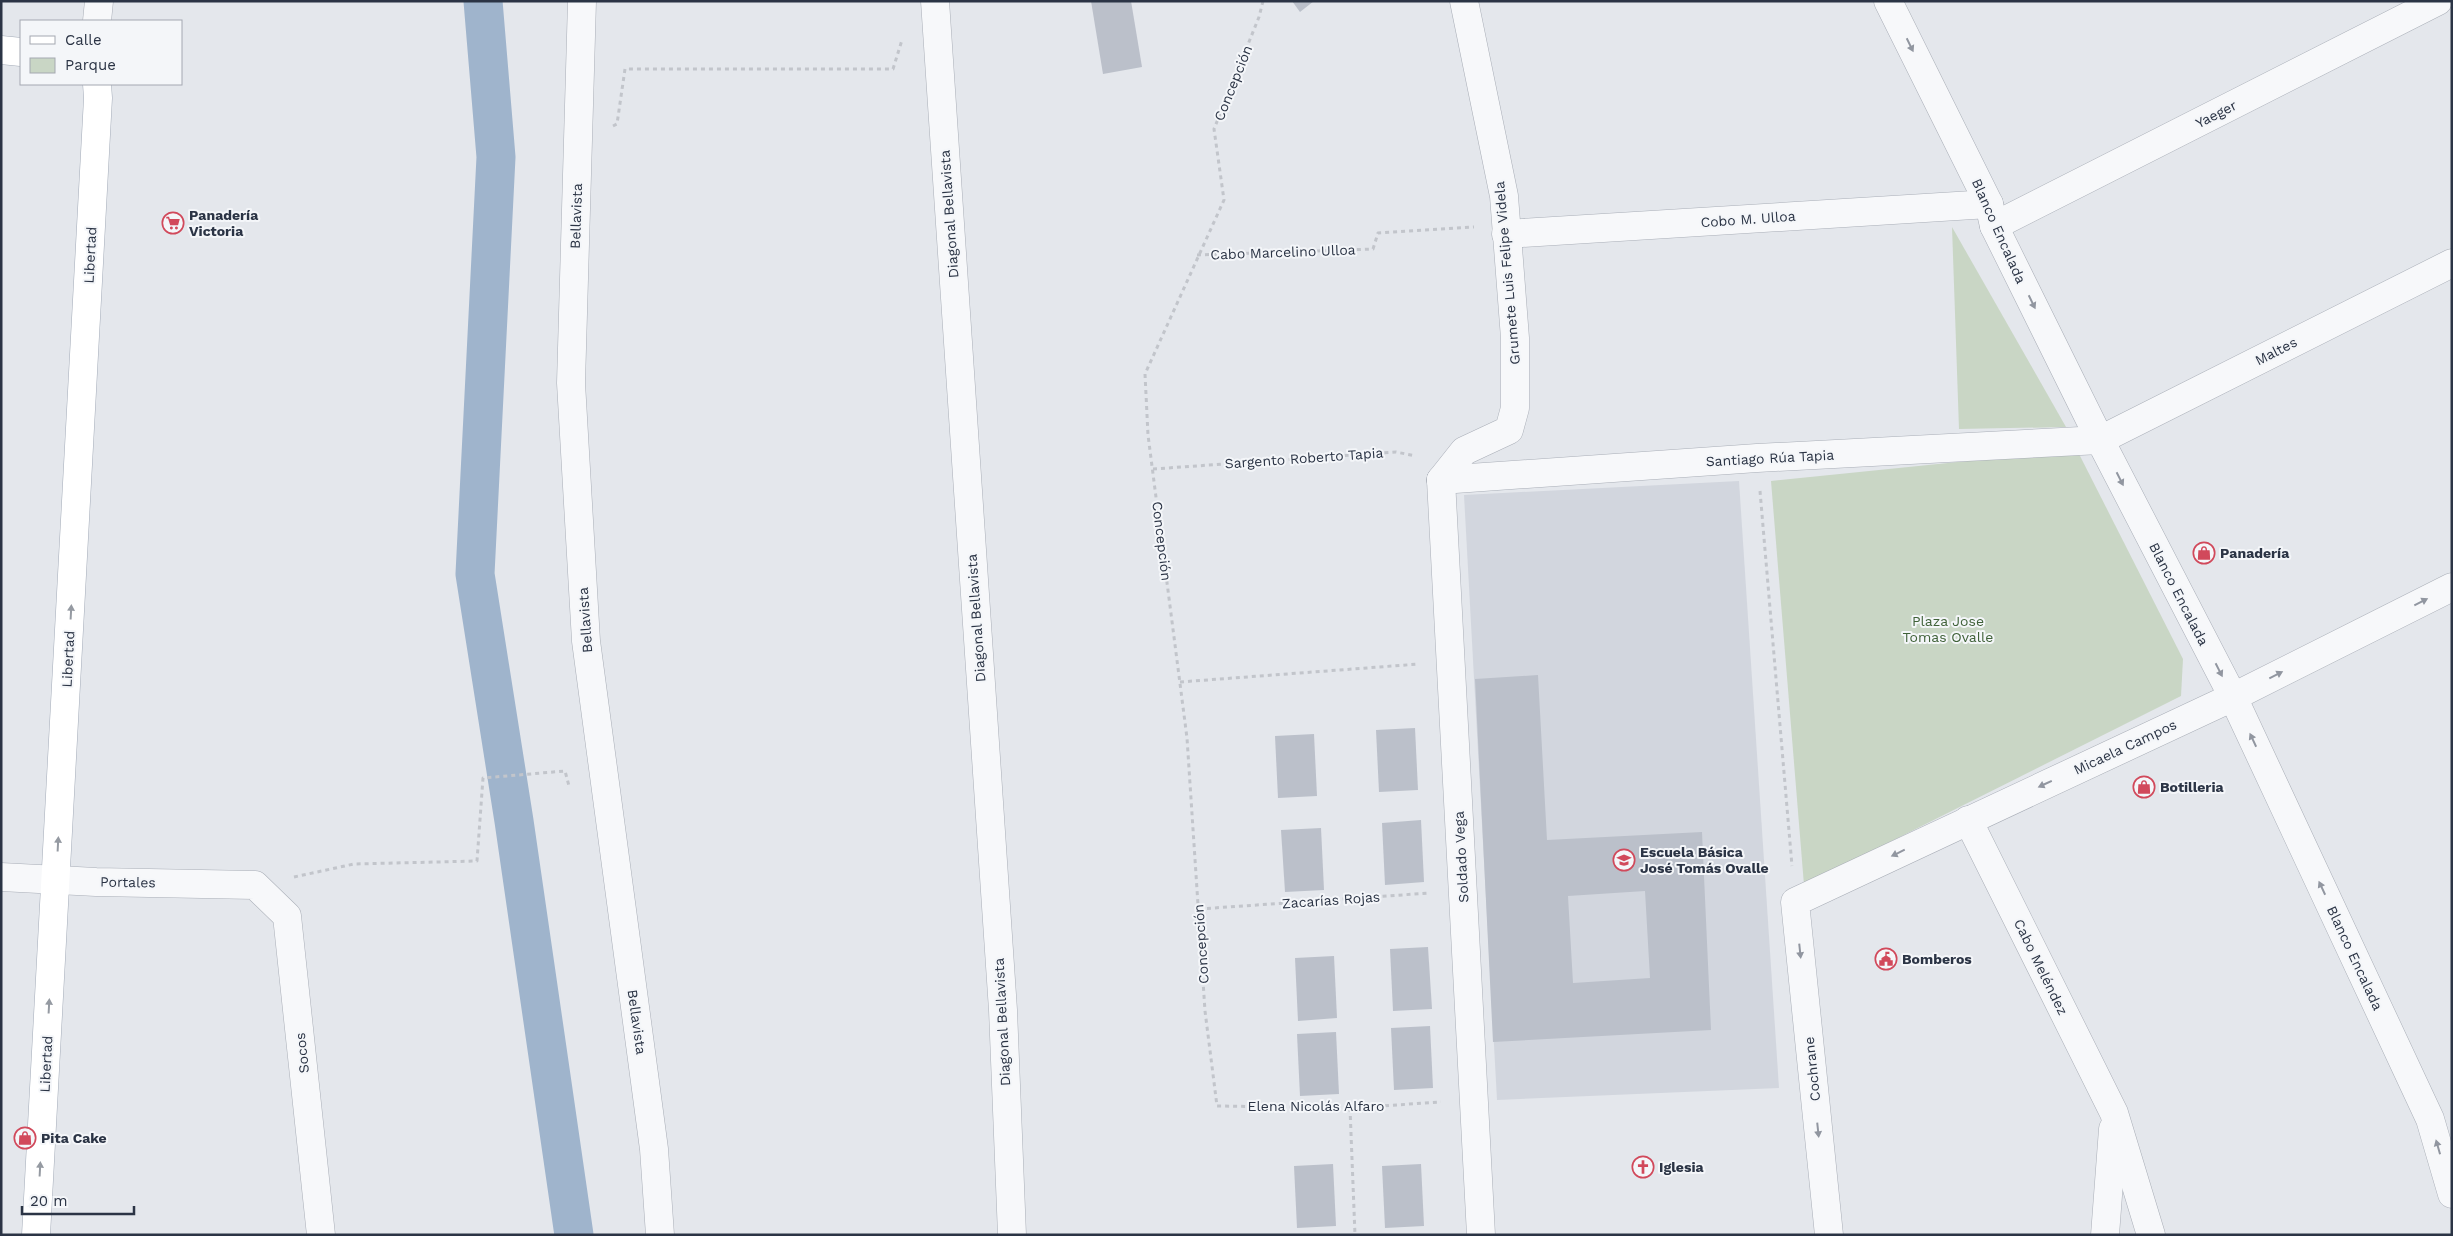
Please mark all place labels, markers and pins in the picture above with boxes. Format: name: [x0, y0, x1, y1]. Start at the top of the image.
place label: Panadería Victoria: [189, 207, 259, 239]
supermarket icon: Panadería Victoria: [161, 211, 185, 235]
shop icon: Panadería: [2192, 541, 2216, 565]
place label: Panadería: [2220, 545, 2290, 561]
shop icon: Botilleria: [2132, 775, 2156, 799]
place label: Botilleria: [2160, 779, 2224, 795]
place label: Escuela Básica José Tomás Ovalle: [1640, 844, 1769, 876]
school or university icon: Escuela Básica José Tomás Ovalle: [1612, 848, 1636, 872]
public building icon: Bomberos: [1874, 947, 1898, 971]
place label: Bomberos: [1902, 951, 1972, 967]
shop icon: Pita Cake: [13, 1126, 37, 1150]
place label: Pita Cake: [41, 1130, 107, 1146]
church icon: Iglesia: [1631, 1155, 1655, 1179]
place label: Iglesia: [1659, 1159, 1704, 1175]

